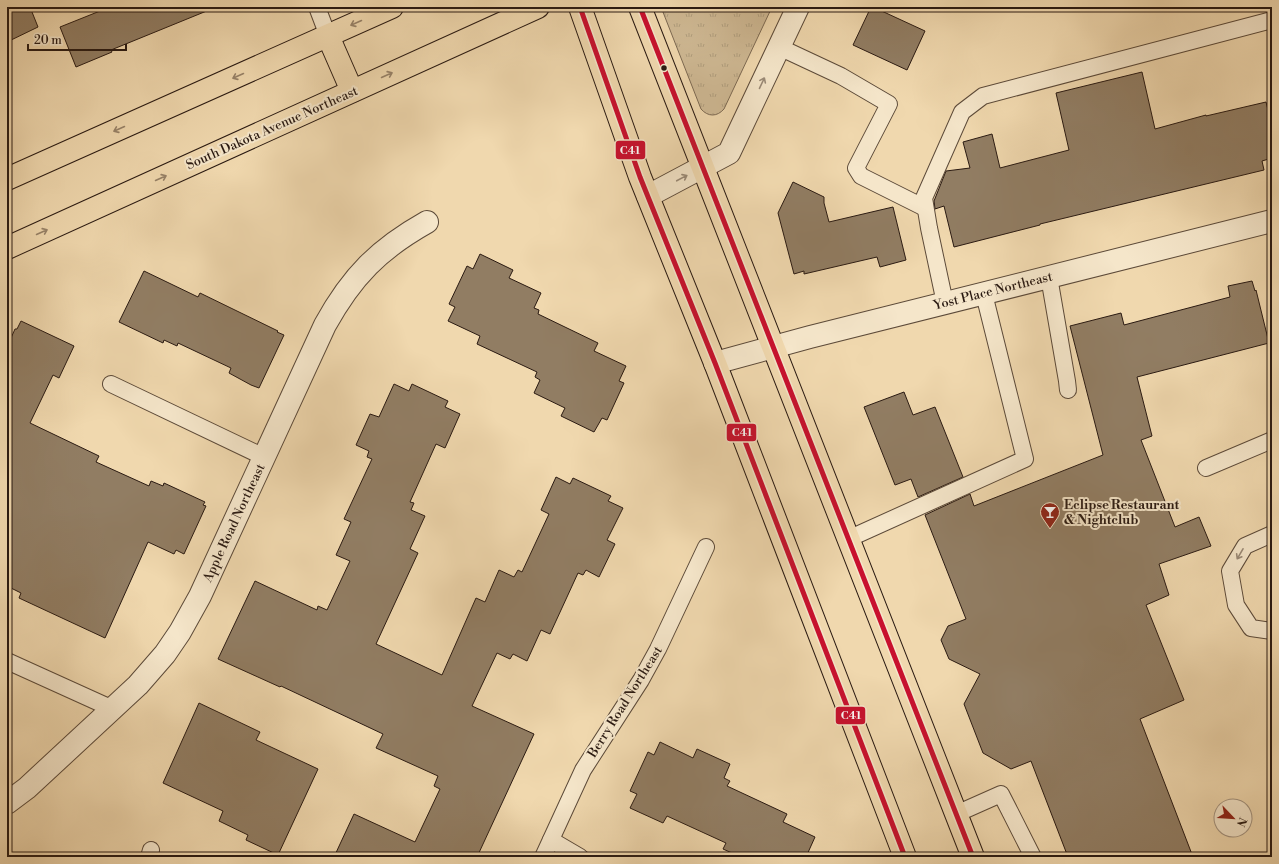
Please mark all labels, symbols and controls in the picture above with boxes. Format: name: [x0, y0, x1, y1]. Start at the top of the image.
one-way arrow: [351, 20, 363, 27]
scale bar: [28, 26, 126, 52]
text: 20 m: [34, 33, 62, 48]
unlabelled marker: [659, 63, 669, 73]
one-way arrow: [381, 71, 393, 78]
one-way arrow: [232, 73, 244, 80]
one-way arrow: [759, 78, 766, 90]
street label: South Dakota Avenue Northeast: [184, 83, 361, 173]
one-way arrow: [114, 126, 126, 133]
line badge: C41: [615, 140, 646, 160]
text: C41: [620, 144, 641, 158]
one-way arrow: [154, 174, 166, 181]
one-way arrow: [676, 174, 688, 181]
one-way arrow: [36, 228, 48, 235]
street label: Yost Place Northeast: [931, 268, 1054, 314]
line badge: C41: [726, 423, 757, 442]
text: C41: [732, 426, 753, 440]
street label: Apple Road Northeast: [199, 461, 269, 586]
place label: Eclipse Restaurant & Nightclub: [1064, 497, 1180, 528]
bar icon: Eclipse Restaurant & Nightclub: [1039, 501, 1061, 529]
one-way arrow: [1236, 548, 1244, 560]
street label: Berry Road Northeast: [584, 643, 666, 762]
line badge: C41: [835, 706, 866, 725]
text: C41: [841, 709, 862, 723]
north arrow: [1213, 798, 1253, 838]
text: N: [1233, 815, 1249, 829]

